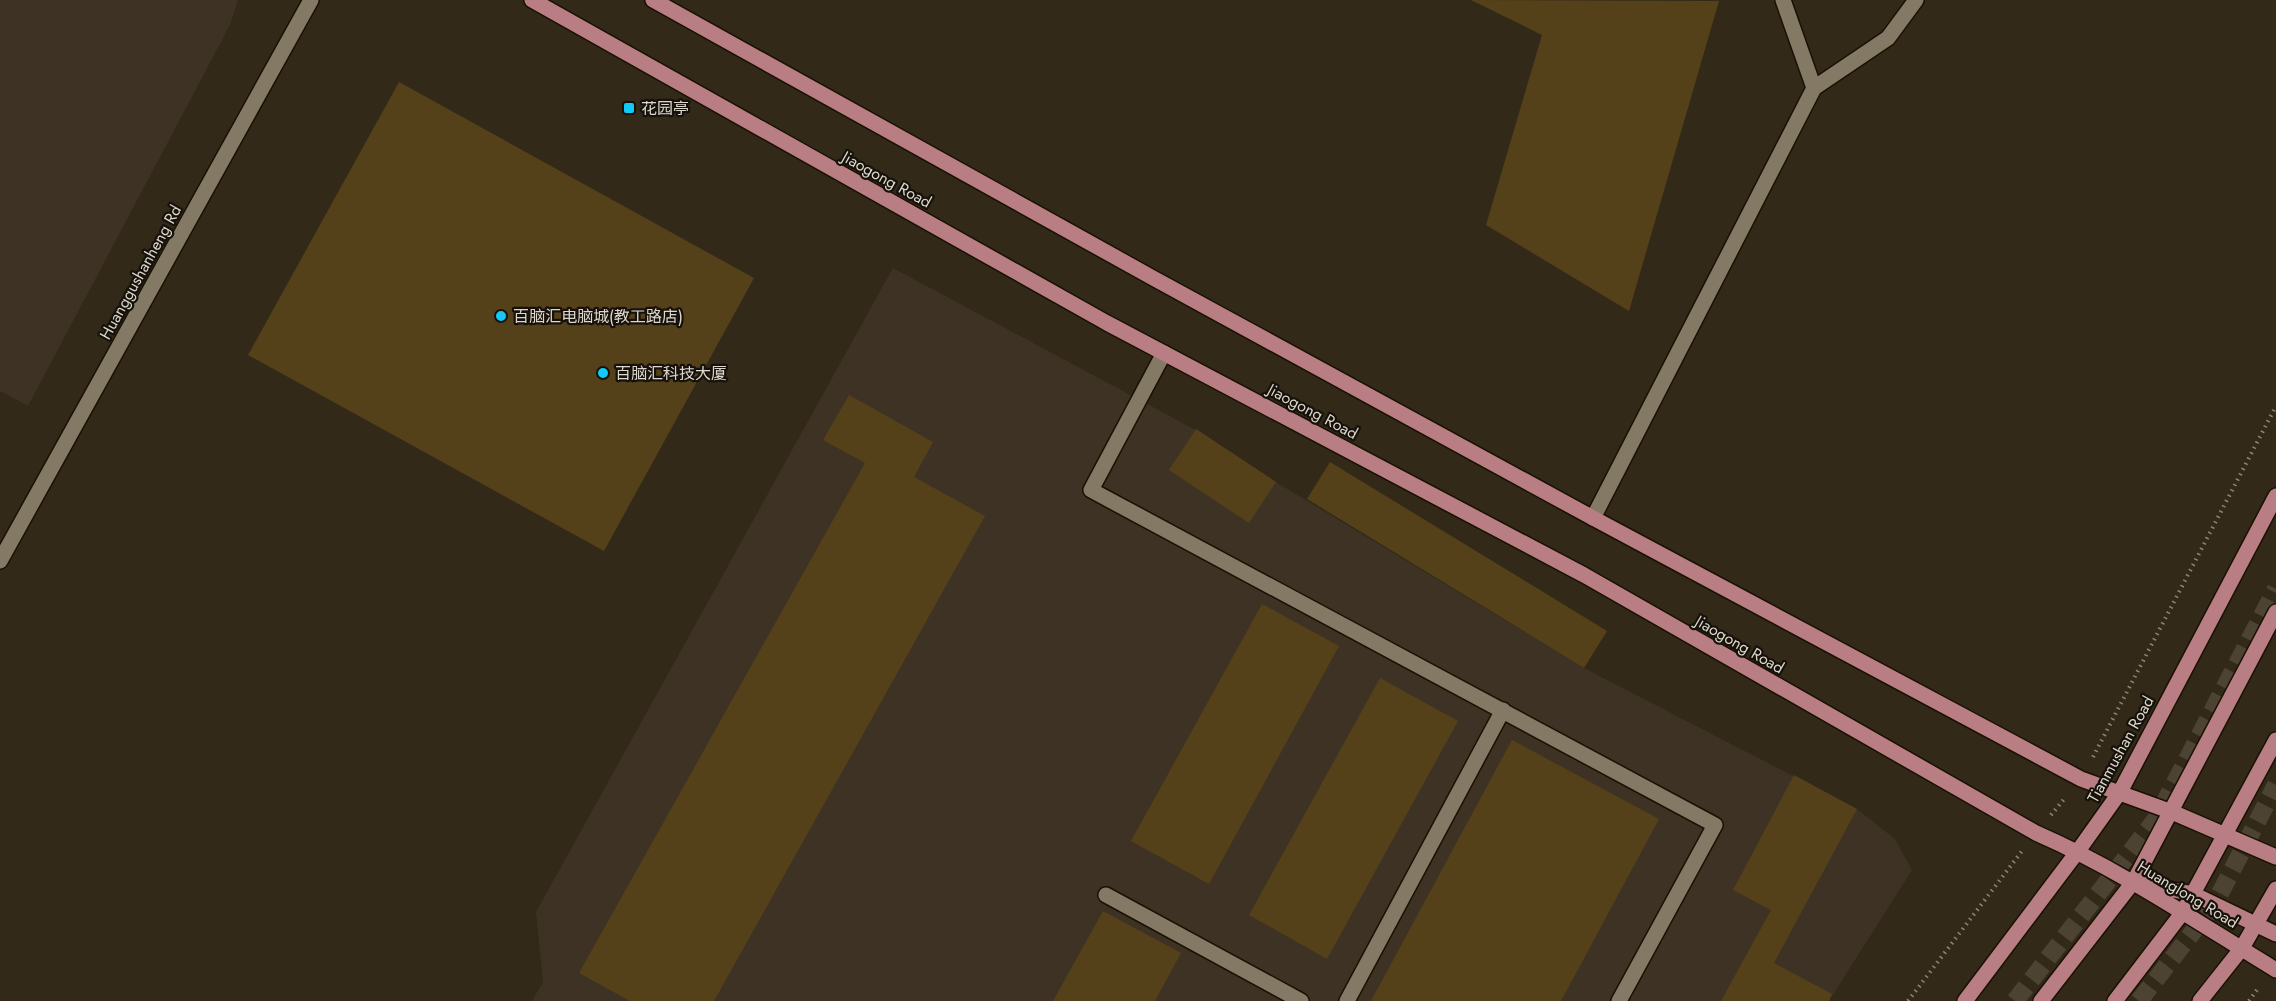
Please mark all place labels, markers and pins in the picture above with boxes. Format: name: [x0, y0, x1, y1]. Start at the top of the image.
place label: 花园亭: [641, 97, 689, 120]
marker: 花园亭: [622, 101, 636, 115]
place label: 百脑汇电脑城(教工路店): [513, 305, 683, 328]
marker: 百脑汇电脑城(教工路店): [494, 309, 508, 323]
place label: 百脑汇科技大厦: [615, 362, 727, 385]
marker: 百脑汇科技大厦: [596, 366, 610, 380]

